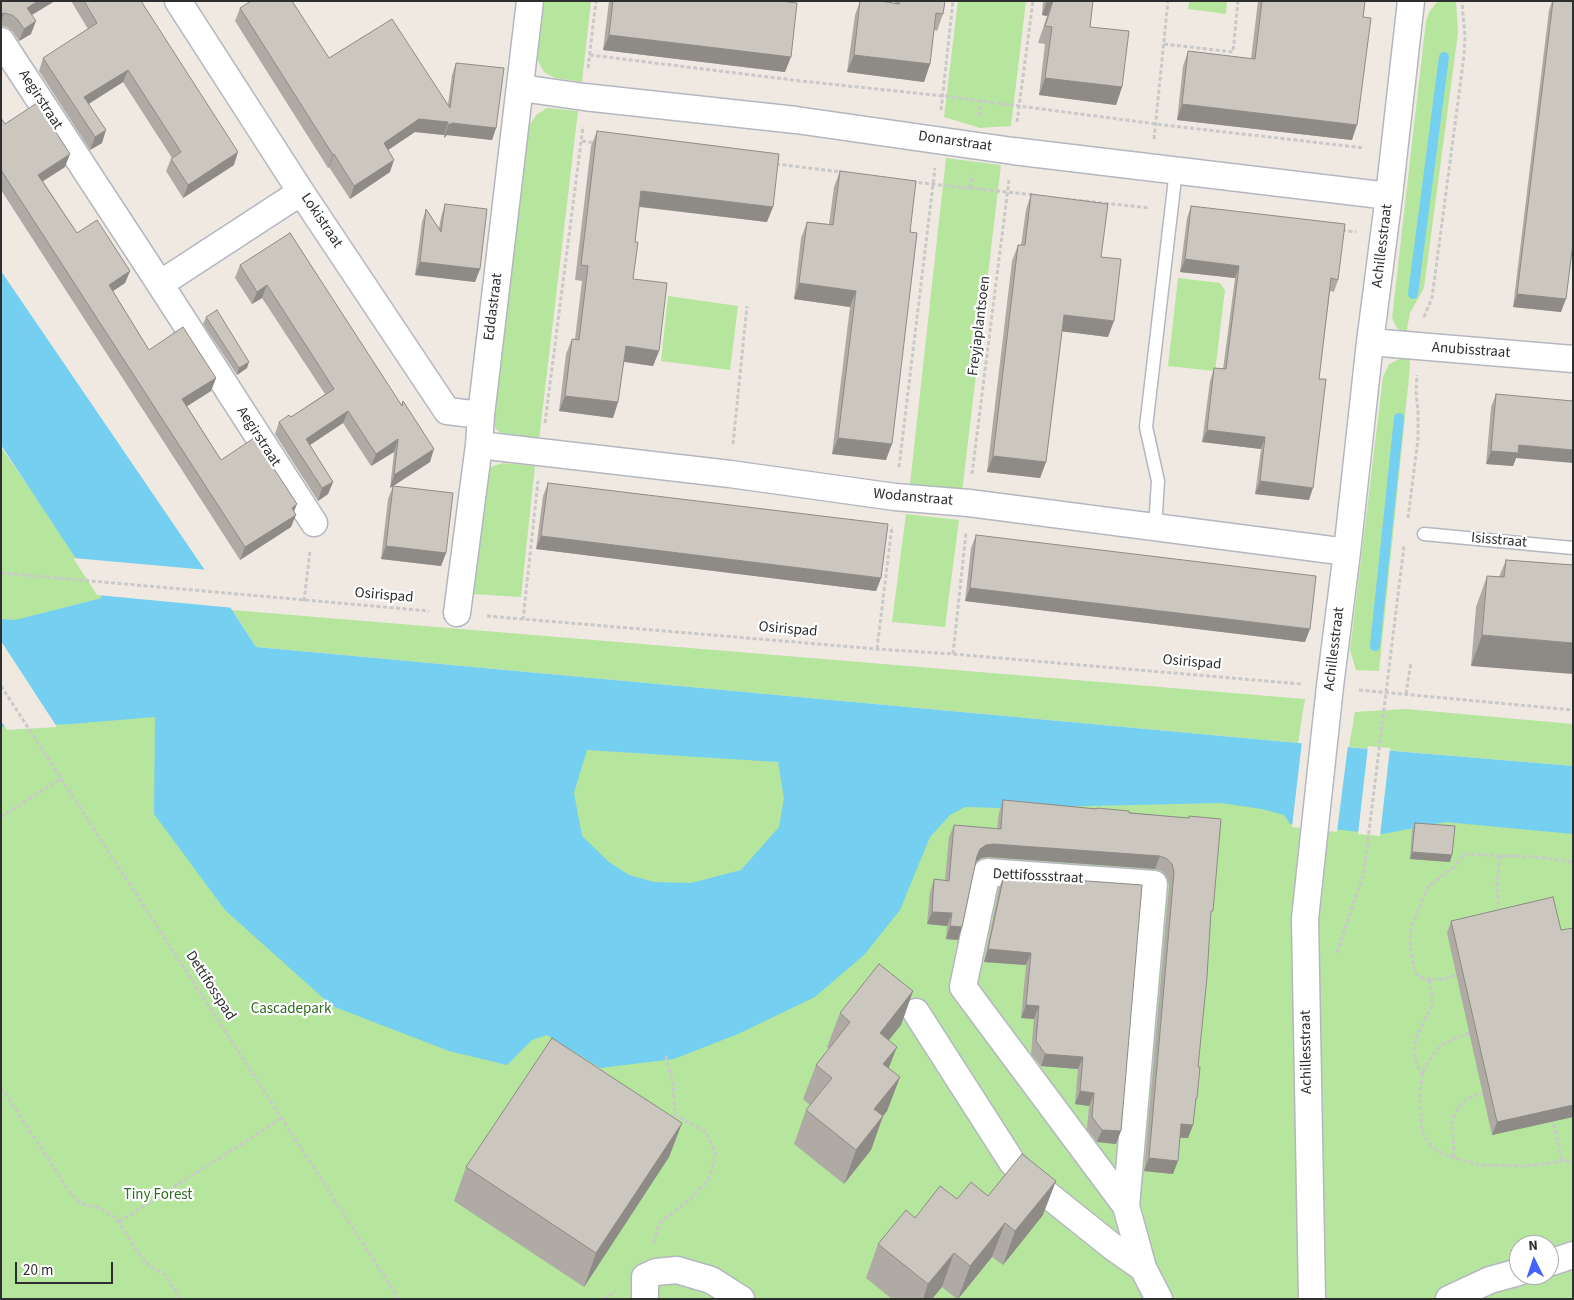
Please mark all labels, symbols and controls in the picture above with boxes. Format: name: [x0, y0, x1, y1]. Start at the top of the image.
street label: Aegirstraat: [14, 67, 66, 133]
street label: Donarstraat: [917, 128, 993, 156]
street label: Lokistraat: [296, 190, 346, 252]
street label: Achillesstraat: [1369, 203, 1397, 289]
street label: Eddastraat: [481, 272, 507, 342]
street label: Freyjaplantsoen: [965, 275, 995, 377]
street label: Anubisstraat: [1431, 339, 1511, 363]
street label: Aegirstraat: [232, 404, 284, 470]
street label: Wodanstraat: [872, 486, 954, 510]
street label: Isisstraat: [1470, 530, 1528, 552]
street label: Osirispad: [354, 584, 414, 608]
street label: Achillesstraat: [1321, 606, 1349, 692]
street label: Osirispad: [758, 618, 818, 642]
street label: Osirispad: [1162, 651, 1222, 675]
street label: Dettifossstraat: [992, 866, 1084, 888]
street label: Dettifosspad: [181, 948, 239, 1024]
park label: Cascadepark: [251, 1001, 331, 1019]
street label: Achillesstraat: [1297, 1010, 1317, 1094]
park label: Tiny Forest: [124, 1187, 192, 1205]
north arrow: [1509, 1235, 1559, 1285]
text: N: [1528, 1236, 1538, 1256]
scale bar: [18, 1252, 115, 1284]
text: 20 m: [23, 1260, 53, 1281]

